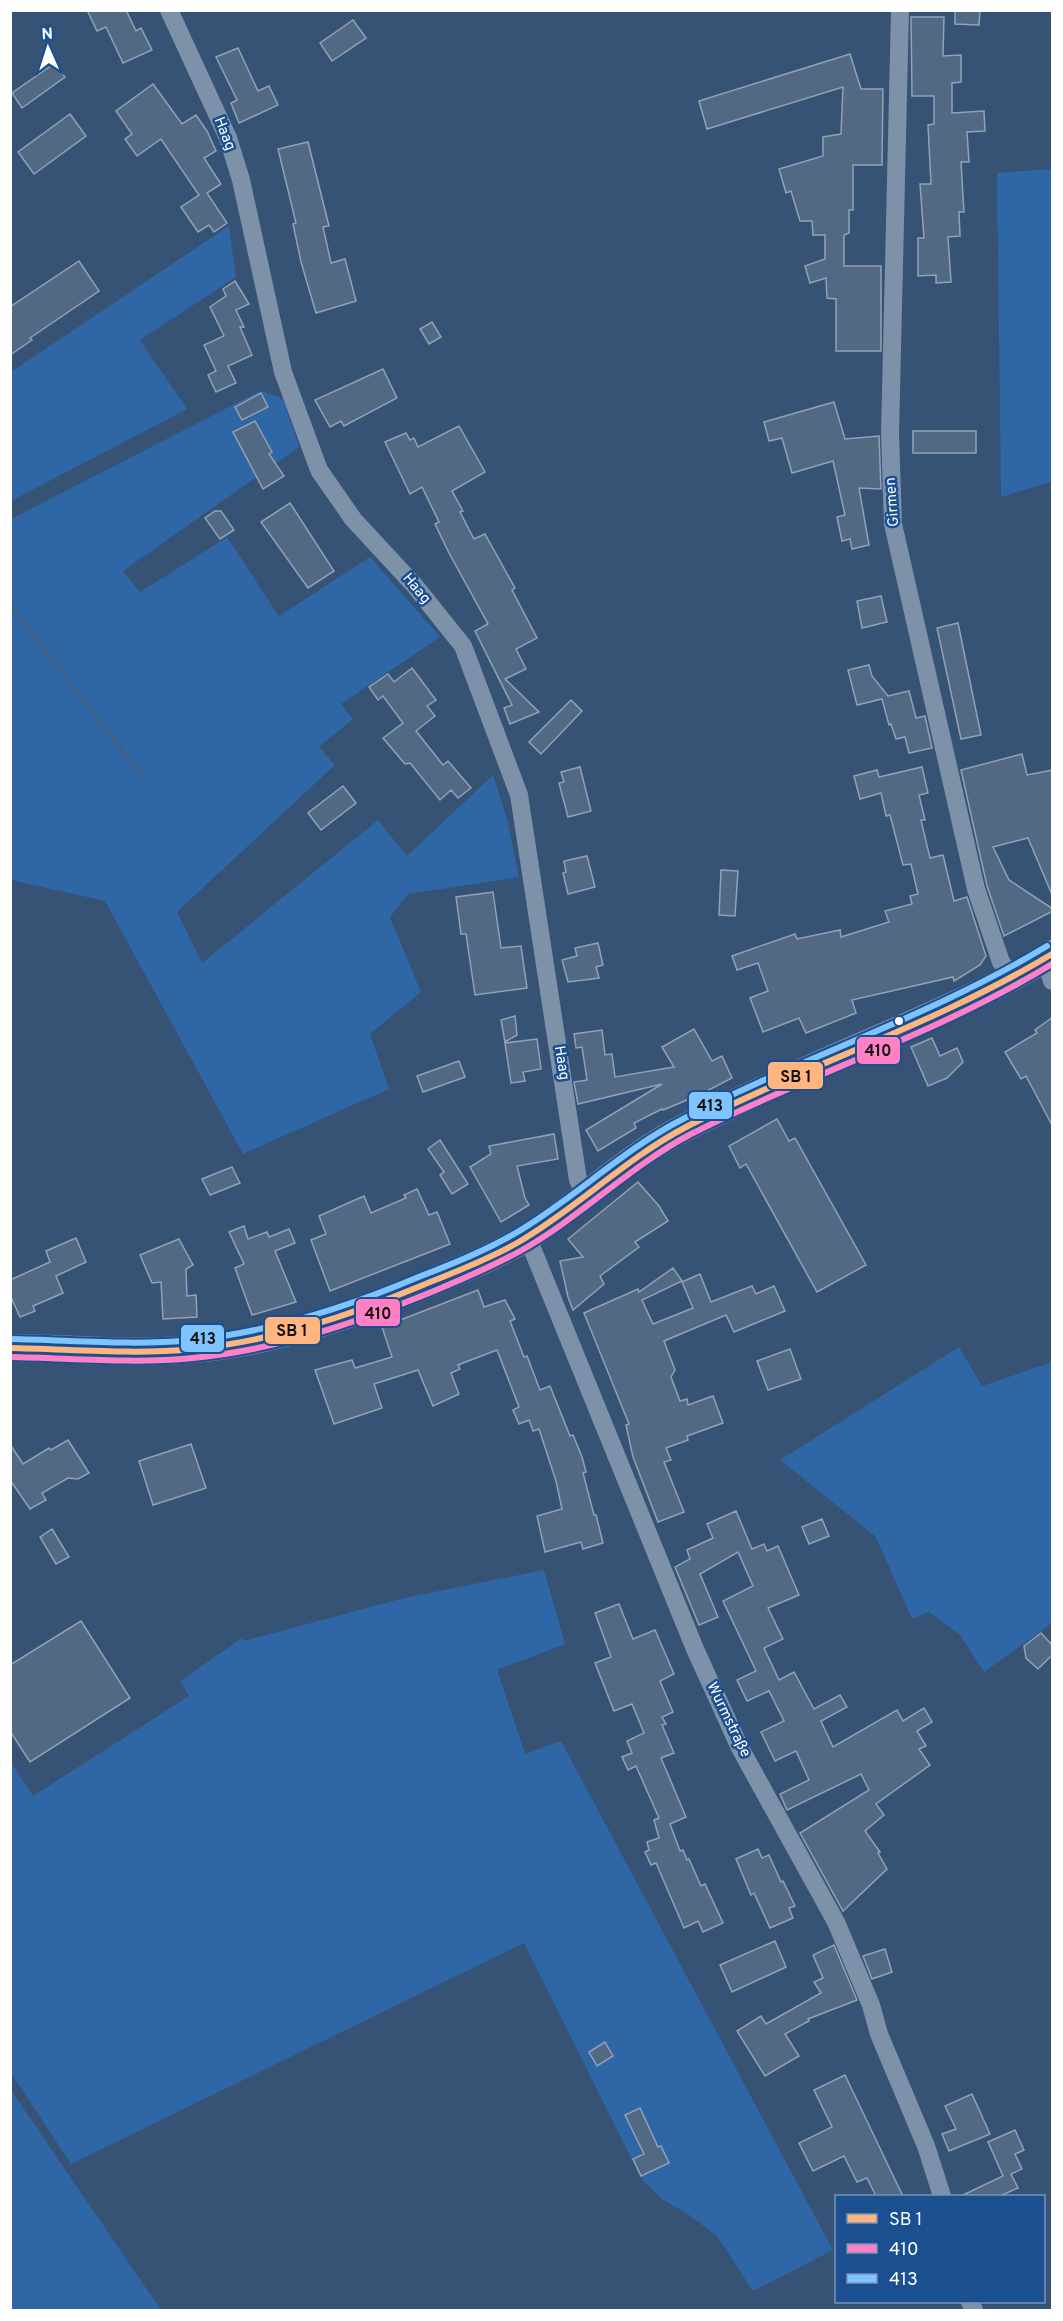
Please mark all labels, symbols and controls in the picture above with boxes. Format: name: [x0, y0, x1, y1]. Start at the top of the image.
north arrow: [18, 18, 78, 78]
text: N: [41, 25, 54, 45]
street label: Haag: [209, 114, 239, 154]
street label: Girmen: [882, 477, 904, 527]
street label: Haag: [398, 570, 434, 608]
unlabelled marker: [893, 1015, 905, 1027]
line badge: 410: [856, 1036, 901, 1065]
text: 410: [864, 1042, 892, 1062]
street label: Haag: [549, 1044, 573, 1082]
line badge: SB 1: [767, 1061, 824, 1090]
text: SB 1: [780, 1068, 812, 1088]
line badge: 413: [688, 1091, 733, 1120]
text: 413: [697, 1097, 723, 1117]
line badge: 410: [355, 1298, 401, 1327]
text: 410: [364, 1305, 392, 1325]
line badge: SB 1: [264, 1316, 321, 1345]
text: SB 1: [276, 1322, 308, 1342]
line badge: 413: [180, 1324, 225, 1353]
text: 413: [190, 1330, 216, 1350]
street label: Wurmstraße: [702, 1679, 754, 1761]
legend: [835, 2195, 1045, 2303]
text: SB 1: [889, 2209, 923, 2232]
text: 410: [889, 2239, 918, 2262]
text: 413: [889, 2269, 918, 2292]

